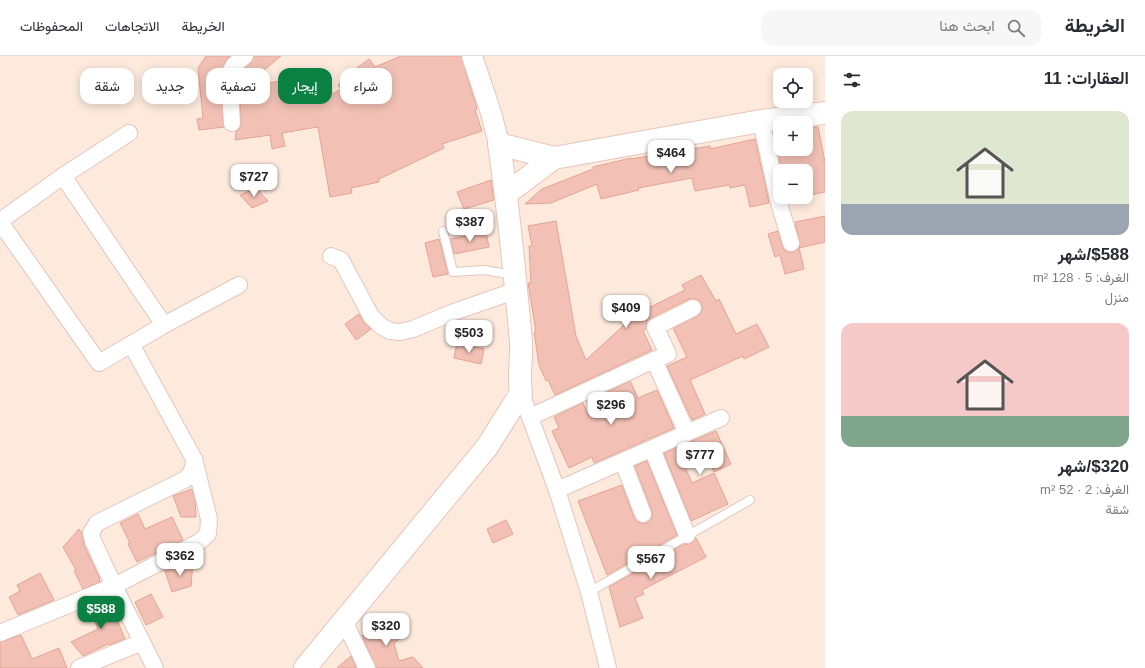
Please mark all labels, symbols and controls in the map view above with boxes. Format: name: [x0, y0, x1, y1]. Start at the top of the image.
search box: [761, 10, 1041, 46]
text: الخريطة: [1065, 15, 1125, 36]
text: ابحث هنا: [939, 17, 995, 34]
icon: search: [1005, 17, 1027, 39]
text: المحفوظات: [20, 18, 83, 34]
text: الاتجاهات: [105, 18, 159, 34]
text: الخريطة: [181, 18, 225, 34]
chip: شقة: [80, 68, 134, 104]
chip: جديد: [142, 68, 198, 104]
chip: تصفية: [206, 68, 270, 104]
chip: إيجار: [278, 68, 332, 104]
chip: شراء: [340, 68, 392, 104]
map controls: [773, 68, 813, 204]
button: locate: [773, 68, 813, 108]
icon: filters: [841, 69, 863, 91]
text: العقارات: 11: [1044, 69, 1129, 88]
button: +: [773, 116, 813, 156]
icon: home: [949, 137, 1021, 209]
pin: $464: [647, 140, 695, 174]
text: $464: [657, 145, 685, 160]
pin: $727: [230, 164, 278, 198]
button: −: [773, 164, 813, 204]
text: $727: [240, 169, 268, 184]
pin: $387: [446, 209, 494, 243]
text: $387: [456, 214, 484, 229]
text: $588/شهر: [1058, 245, 1129, 264]
text: الغرف: 5 · 128 m²: [1033, 270, 1129, 285]
text: منزل: [1105, 290, 1129, 305]
pin: $409: [602, 295, 650, 329]
text: $409: [612, 300, 640, 315]
pin: $503: [445, 320, 493, 354]
text: $503: [455, 325, 483, 340]
icon: home: [949, 349, 1021, 421]
pin: $296: [587, 392, 635, 426]
text: $296: [597, 397, 625, 412]
pin: $777: [676, 442, 724, 476]
text: $777: [686, 447, 714, 462]
text: $320/شهر: [1058, 457, 1129, 476]
text: الغرف: 2 · 52 m²: [1040, 482, 1129, 497]
text: شقة: [1106, 502, 1129, 517]
pin: $362: [156, 543, 204, 577]
pin: $567: [627, 546, 675, 580]
text: $362: [166, 548, 194, 563]
text: $567: [637, 551, 665, 566]
pin: $588: [77, 596, 125, 630]
text: $588: [87, 601, 115, 616]
pin: $320: [362, 613, 410, 647]
text: $320: [372, 618, 400, 633]

